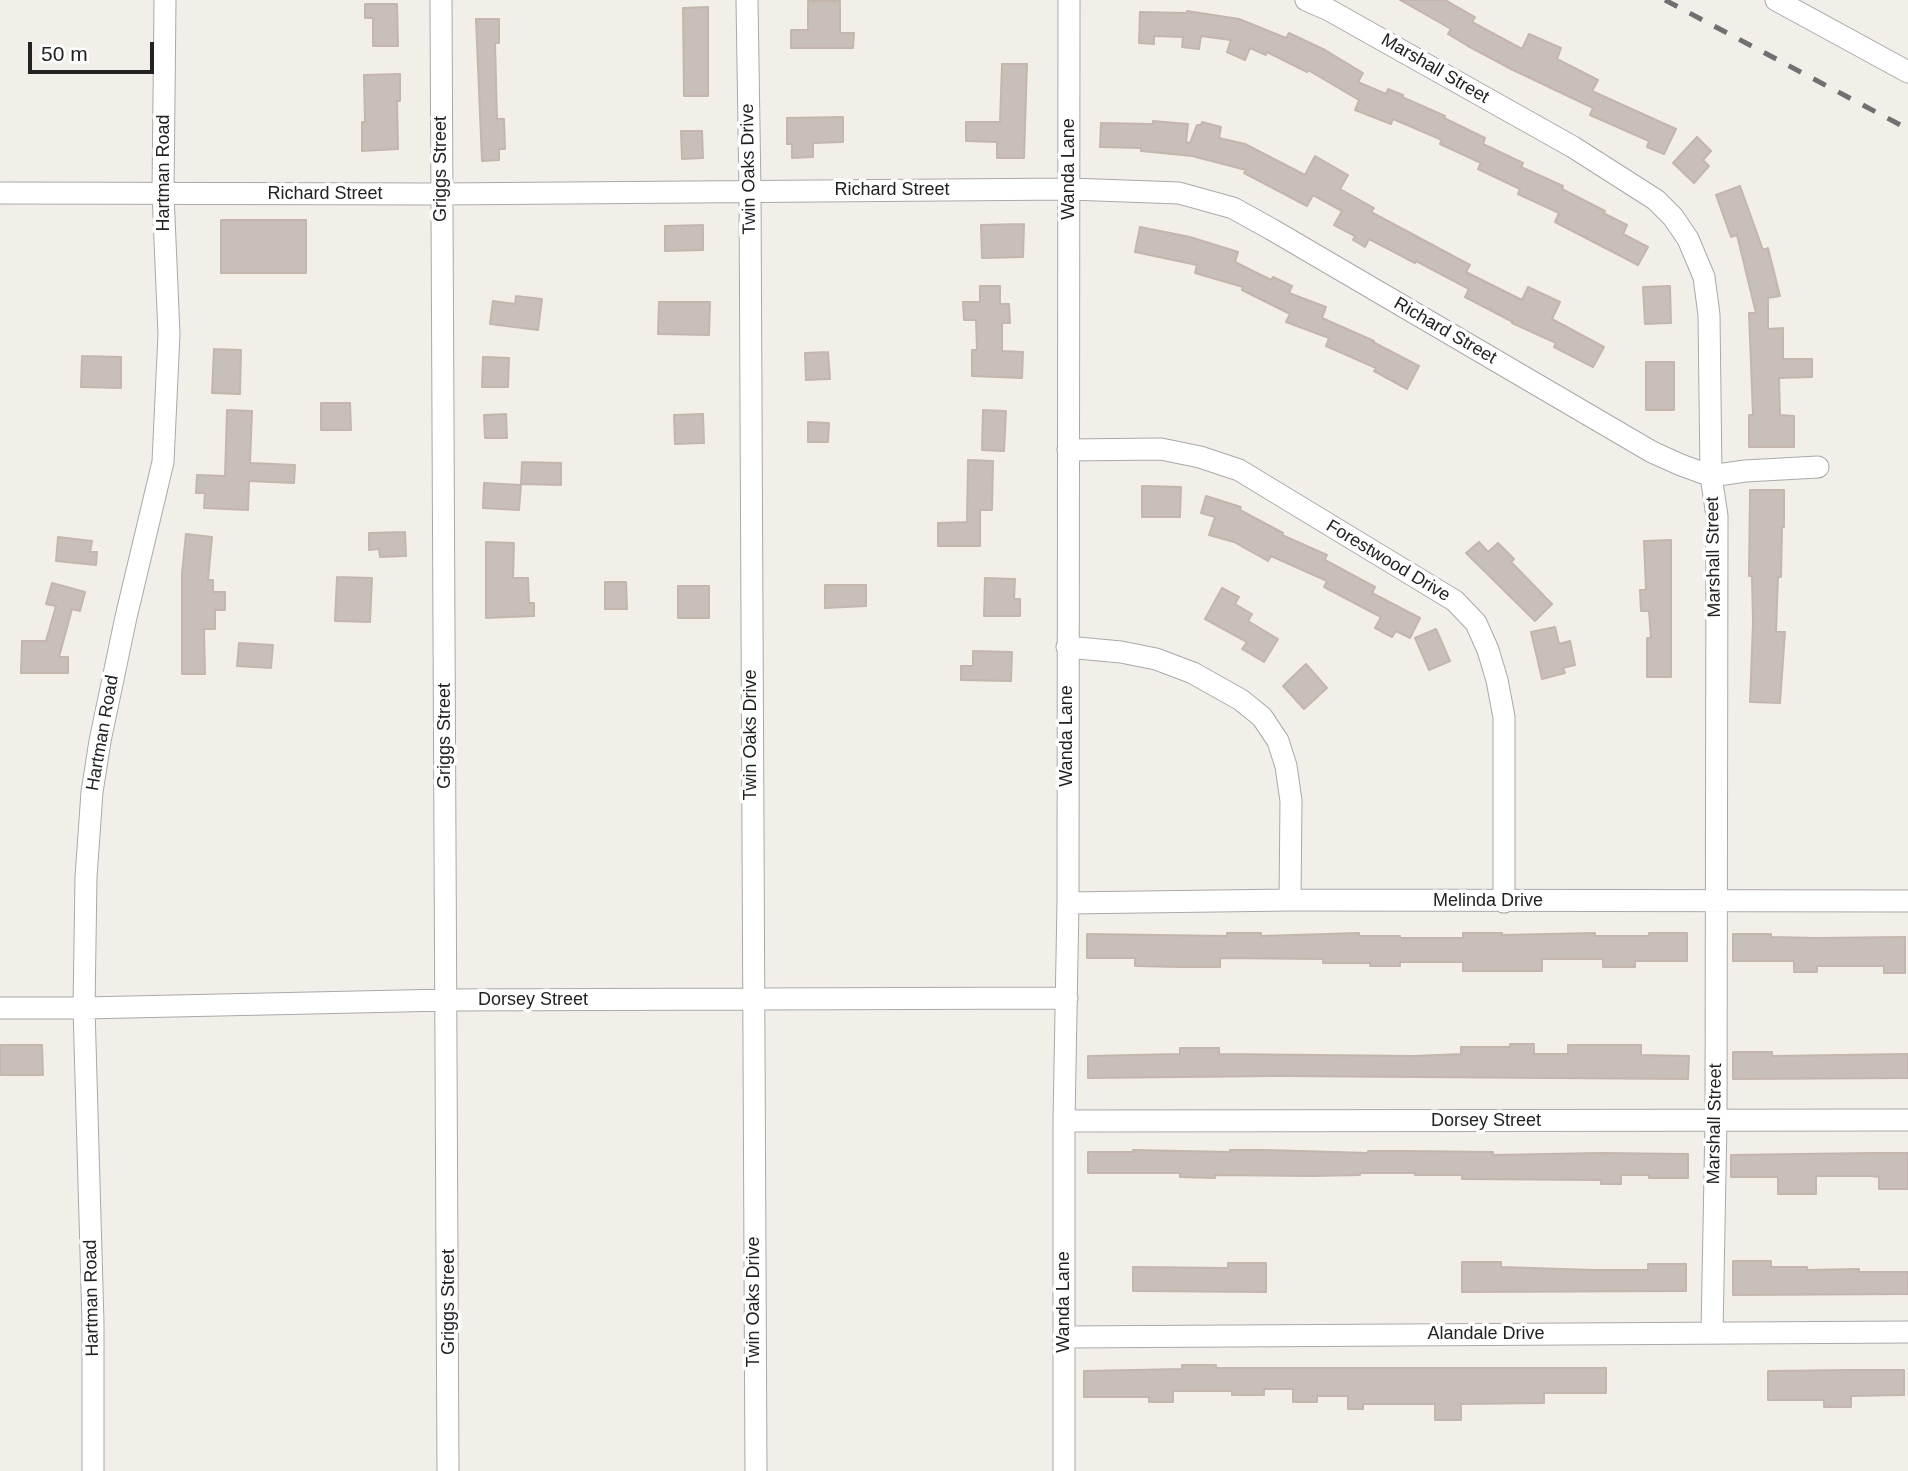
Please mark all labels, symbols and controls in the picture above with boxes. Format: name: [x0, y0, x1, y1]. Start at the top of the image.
scale bar: [32, 28, 158, 72]
street label: Marshall Street: [1377, 29, 1493, 109]
text: 50 m: [41, 42, 88, 65]
street label: Twin Oaks Drive: [737, 103, 761, 235]
street label: Hartman Road: [153, 114, 175, 232]
street label: Griggs Street: [430, 116, 452, 222]
street label: Wanda Lane: [1058, 118, 1080, 220]
street label: Richard Street: [834, 179, 950, 201]
street label: Richard Street: [267, 183, 383, 205]
street label: Richard Street: [1390, 293, 1500, 369]
street label: Marshall Street: [1702, 496, 1726, 618]
street label: Forestwood Drive: [1322, 515, 1454, 607]
street label: Twin Oaks Drive: [740, 669, 762, 801]
street label: Hartman Road: [82, 673, 124, 793]
street label: Griggs Street: [434, 683, 456, 789]
street label: Wanda Lane: [1056, 685, 1078, 787]
street label: Melinda Drive: [1433, 890, 1543, 912]
street label: Dorsey Street: [478, 989, 588, 1011]
street label: Marshall Street: [1703, 1063, 1727, 1185]
street label: Dorsey Street: [1431, 1110, 1541, 1132]
street label: Twin Oaks Drive: [743, 1236, 765, 1368]
street label: Hartman Road: [80, 1239, 104, 1357]
street label: Griggs Street: [438, 1249, 460, 1355]
street label: Wanda Lane: [1053, 1251, 1075, 1353]
street label: Alandale Drive: [1427, 1323, 1545, 1345]

